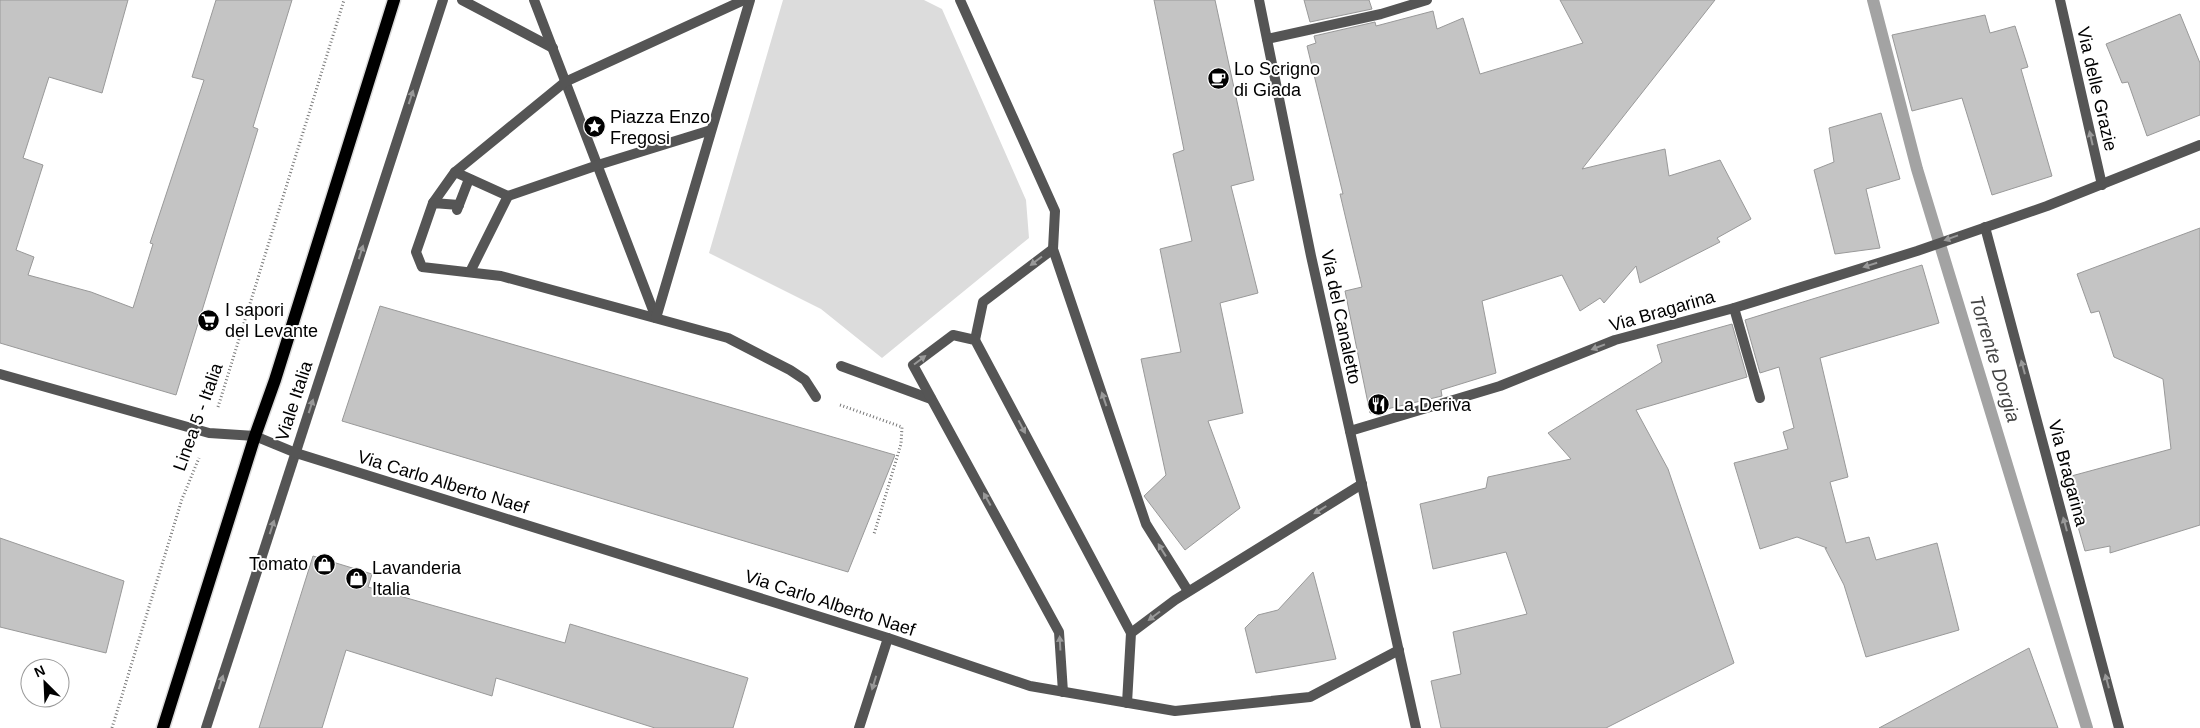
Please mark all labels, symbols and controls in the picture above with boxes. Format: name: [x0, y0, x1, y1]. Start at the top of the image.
street label: Via delle Grazie: [2073, 25, 2121, 153]
place label: Lo Scrigno di Giada: [1234, 59, 1320, 100]
cafe icon: Lo Scrigno di Giada: [1206, 67, 1230, 91]
one-way arrow: [408, 90, 416, 105]
place label: Piazza Enzo Fregosi: [610, 107, 710, 148]
place icon: Piazza Enzo Fregosi: [582, 115, 606, 139]
one-way arrow: [2087, 130, 2095, 145]
one-way arrow: [1943, 234, 1958, 242]
one-way arrow: [357, 244, 365, 259]
street label: Via del Canaletto: [1317, 248, 1365, 386]
one-way arrow: [1030, 256, 1043, 267]
one-way arrow: [1863, 261, 1878, 269]
street label: Via Bragarina: [1607, 286, 1718, 336]
water label: Torrente Dorgia: [1966, 293, 2024, 425]
place label: I sapori del Levante: [225, 300, 318, 341]
supermarket icon: I sapori del Levante: [197, 308, 221, 332]
one-way arrow: [1590, 344, 1605, 351]
one-way arrow: [914, 354, 927, 365]
street label: Viale Italia: [272, 358, 317, 443]
one-way arrow: [2018, 359, 2026, 374]
street label: Linea 5 - Italia: [169, 360, 227, 474]
one-way arrow: [1100, 392, 1107, 407]
restaurant icon: La Deriva: [1366, 393, 1390, 417]
place label: La Deriva: [1394, 395, 1472, 415]
one-way arrow: [308, 399, 315, 414]
street label: Via Bragarina: [2044, 418, 2092, 529]
one-way arrow: [1017, 420, 1026, 434]
street label: Via Carlo Alberto Naef: [355, 446, 532, 518]
one-way arrow: [982, 493, 991, 506]
one-way arrow: [1314, 505, 1327, 514]
one-way arrow: [2060, 516, 2068, 531]
one-way arrow: [268, 519, 276, 534]
one-way arrow: [1158, 543, 1167, 557]
shop icon: Tomato: [312, 552, 336, 576]
place label: Tomato: [249, 554, 308, 574]
place label: Lavanderia Italia: [372, 558, 462, 599]
shop icon: Lavanderia Italia: [344, 566, 368, 590]
street label: Via Carlo Alberto Naef: [742, 566, 919, 640]
one-way arrow: [1148, 610, 1161, 621]
one-way arrow: [1055, 635, 1063, 651]
north arrow: [20, 658, 70, 708]
text: N: [32, 662, 48, 680]
one-way arrow: [2102, 673, 2110, 688]
one-way arrow: [218, 674, 226, 689]
one-way arrow: [869, 676, 877, 691]

